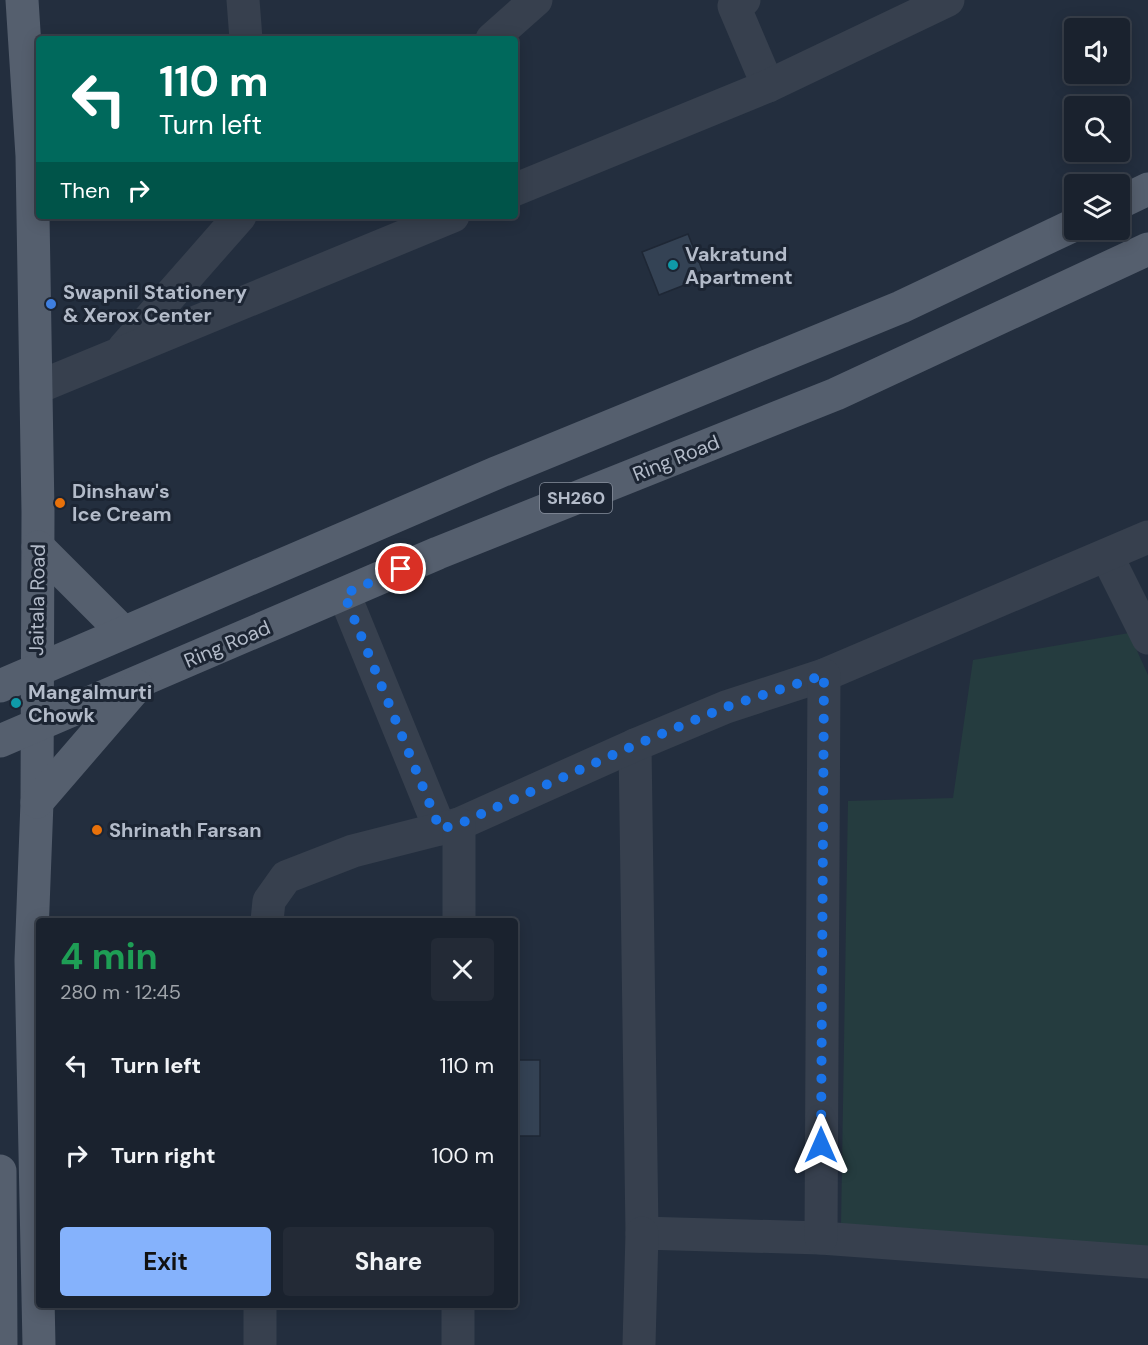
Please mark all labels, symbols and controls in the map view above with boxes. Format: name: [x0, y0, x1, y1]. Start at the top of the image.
map controls: [1064, 18, 1130, 240]
button: sound: [1064, 18, 1130, 84]
text: 110 m: [159, 54, 269, 109]
icon: left: [60, 60, 138, 138]
button: search: [1064, 96, 1130, 162]
text: Turn left: [159, 107, 262, 142]
icon: right: [122, 174, 155, 207]
button: layers: [1064, 174, 1130, 240]
text: Then: [60, 176, 110, 205]
place label: Vakratund Apartment: [685, 241, 793, 290]
marker: Vakratund Apartment: [666, 258, 680, 272]
place label: Swapnil Stationery & Xerox Center: [63, 279, 247, 328]
marker: Swapnil Stationery & Xerox Center: [44, 297, 58, 311]
street label: Ring Road: [629, 429, 723, 487]
place label: Dinshaw's Ice Cream: [72, 478, 172, 527]
road number: SH260: [540, 483, 612, 513]
marker: Dinshaw's Ice Cream: [53, 496, 67, 510]
pin: [375, 543, 426, 594]
street label: Jaitala Road: [23, 544, 51, 656]
icon: arrive: [384, 552, 417, 585]
street label: Ring Road: [180, 614, 274, 674]
place label: Mangalmurti Chowk: [28, 679, 152, 728]
marker: Mangalmurti Chowk: [9, 696, 23, 710]
place label: Shrinath Farsan: [109, 817, 262, 843]
marker: Shrinath Farsan: [90, 823, 104, 837]
text: 4 min: [60, 933, 158, 980]
button: close: [431, 938, 494, 1001]
text: 280 m · 12:45: [60, 979, 181, 1005]
icon: left: [60, 1049, 93, 1082]
text: Turn left: [111, 1051, 201, 1080]
text: 110 m: [440, 1051, 494, 1080]
position arrow: [789, 1113, 853, 1177]
icon: right: [60, 1139, 93, 1172]
text: Turn right: [111, 1141, 216, 1170]
text: 100 m: [432, 1141, 494, 1170]
button: Exit: [60, 1227, 271, 1296]
button: Share: [283, 1227, 494, 1296]

